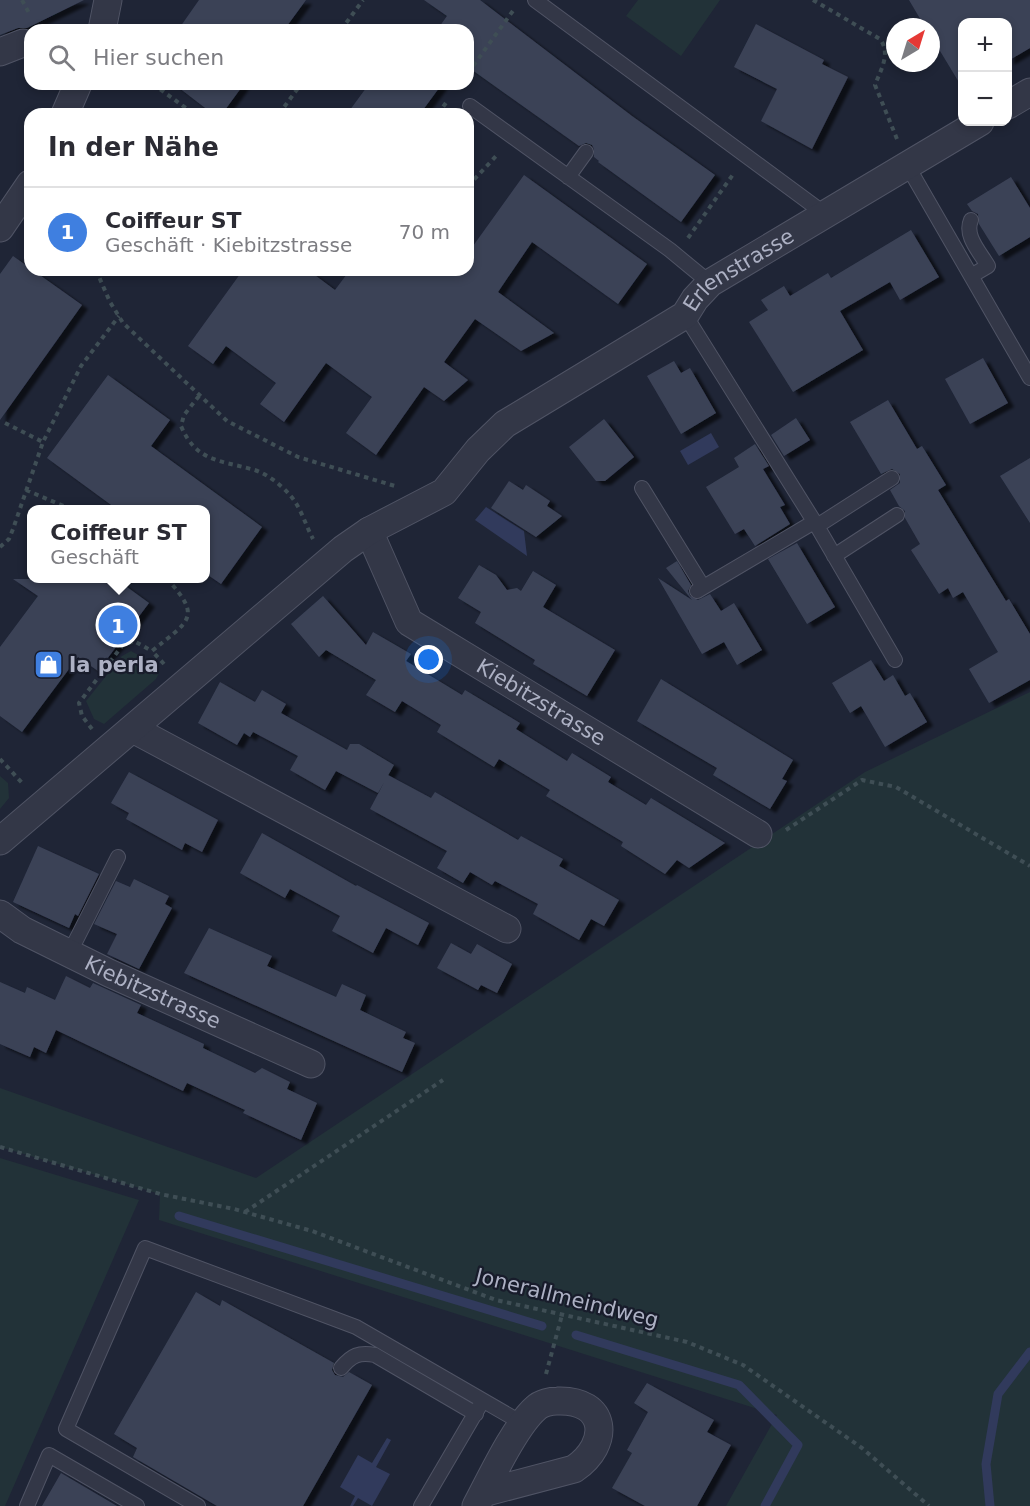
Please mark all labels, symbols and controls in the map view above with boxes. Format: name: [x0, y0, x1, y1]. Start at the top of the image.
north arrow: [886, 18, 940, 72]
map controls: [958, 18, 1012, 126]
button: +: [958, 18, 1012, 72]
search box: [24, 24, 474, 90]
icon: search: [45, 41, 78, 74]
text: Hier suchen: [93, 45, 224, 70]
button: −: [958, 72, 1012, 126]
text: In der Nähe: [48, 132, 219, 162]
text: Coiffeur ST: [105, 208, 242, 233]
text: 1: [61, 220, 74, 244]
text: 70 m: [399, 220, 450, 244]
street label: Erlenstrasse: [678, 224, 798, 316]
text: Geschäft · Kiebitzstrasse: [105, 233, 352, 257]
popup: [27, 505, 210, 583]
text: Coiffeur ST: [50, 520, 187, 545]
text: Geschäft: [50, 545, 139, 569]
pin: 1: [98, 602, 138, 648]
your location: [414, 645, 443, 674]
shop icon: la perla: [32, 649, 64, 681]
place label: la perla: [69, 653, 159, 677]
street label: Kiebitzstrasse: [472, 654, 610, 751]
street label: Kiebitzstrasse: [81, 951, 224, 1034]
street label: Jonerallmeindweg: [471, 1263, 661, 1332]

